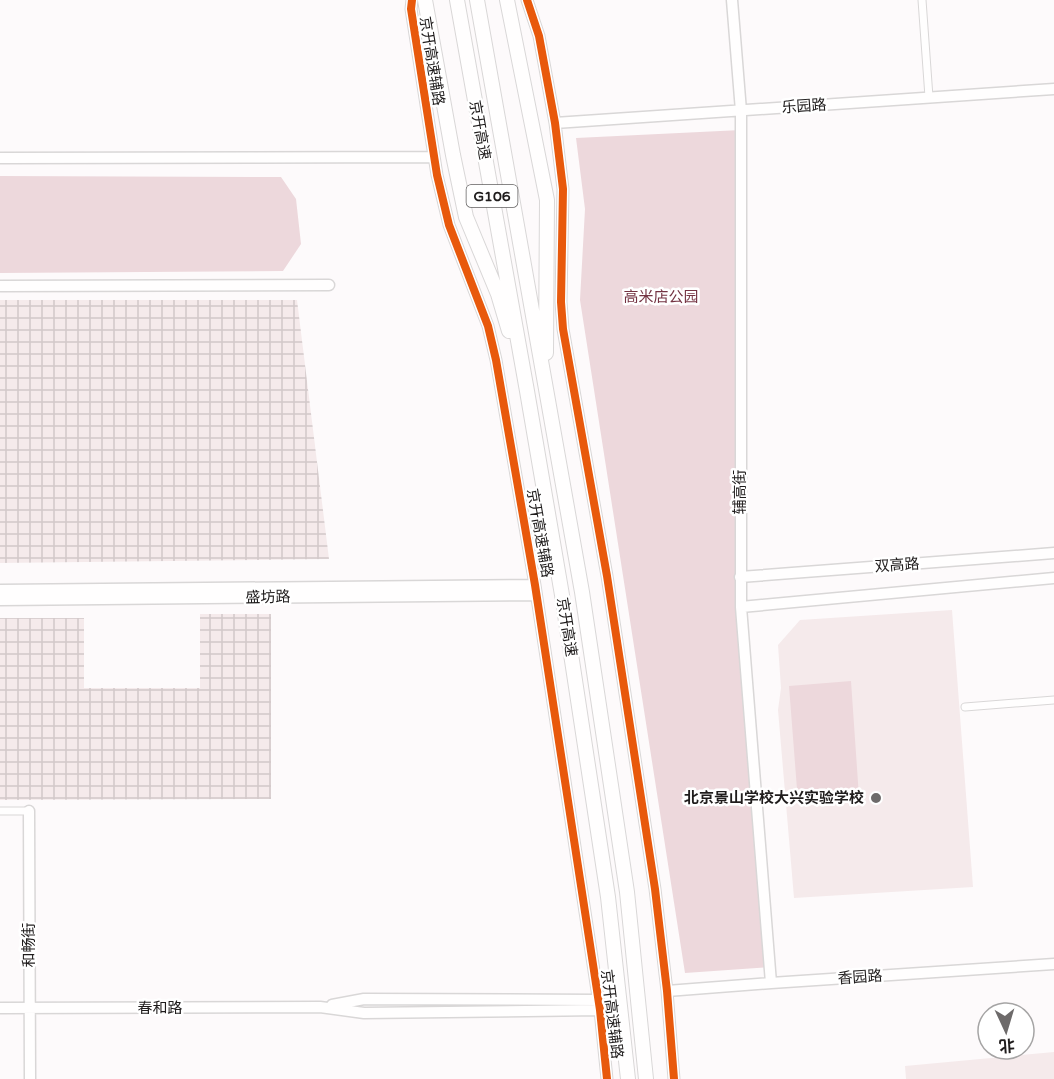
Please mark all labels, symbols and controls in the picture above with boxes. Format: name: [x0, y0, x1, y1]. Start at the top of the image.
street label: 京开高速辅路: [416, 15, 448, 107]
street label: 乐园路: [781, 95, 827, 117]
street label: 京开高速: [466, 99, 494, 161]
road number: G106: [466, 185, 518, 207]
park label: 高米店公园: [623, 288, 699, 306]
street label: 辅高街: [731, 469, 749, 515]
street label: 京开高速辅路: [523, 487, 557, 579]
street label: 双高路: [874, 554, 920, 576]
street label: 盛坊路: [245, 588, 291, 606]
street label: 京开高速: [553, 596, 581, 658]
place label: 北京景山学校大兴实验学校: [684, 789, 864, 807]
marker: 北京景山学校大兴实验学校: [869, 791, 883, 805]
street label: 和畅街: [20, 922, 38, 968]
street label: 香园路: [837, 966, 883, 988]
street label: 京开高速辅路: [598, 968, 626, 1060]
street label: 春和路: [137, 999, 183, 1017]
north arrow: [976, 1001, 1036, 1061]
text: 北: [998, 1034, 1016, 1056]

